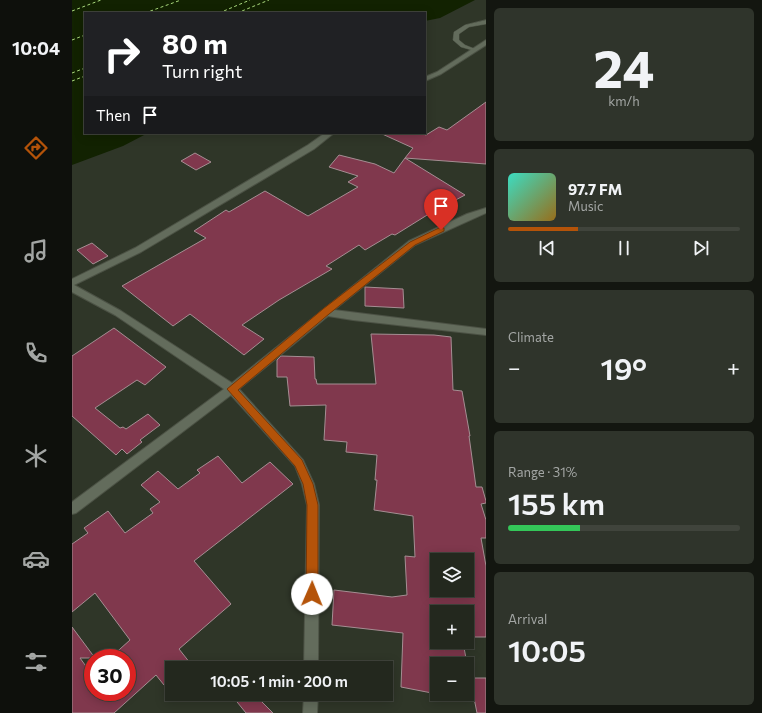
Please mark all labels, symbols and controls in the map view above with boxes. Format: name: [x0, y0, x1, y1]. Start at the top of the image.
text: 80 m: [162, 26, 228, 60]
icon: right: [96, 28, 148, 80]
text: 24: [594, 35, 654, 99]
text: 10:04: [12, 37, 60, 59]
text: Turn right: [162, 60, 242, 82]
text: km/h: [608, 93, 640, 109]
icon: arrive: [139, 104, 161, 126]
text: Then: [96, 106, 131, 124]
icon: directions: [22, 134, 50, 162]
text: 97.7 FM: [568, 180, 622, 198]
pin: [424, 189, 458, 230]
icon: arrive: [430, 195, 452, 217]
text: Music: [568, 198, 603, 214]
icon: music: [22, 237, 50, 265]
icon: previous: [536, 237, 558, 259]
icon: pause: [613, 237, 635, 259]
icon: next: [690, 237, 712, 259]
text: Climate: [508, 329, 554, 345]
icon: phone: [22, 339, 50, 367]
text: 19°: [601, 349, 647, 386]
text: −: [508, 354, 521, 381]
text: +: [727, 354, 740, 381]
icon: climate: [22, 442, 50, 470]
text: Range · 31%: [508, 464, 577, 480]
text: 155 km: [508, 484, 605, 521]
icon: car: [22, 545, 50, 573]
map controls: [430, 553, 474, 701]
button: layers: [430, 553, 474, 597]
position arrow: [291, 573, 333, 615]
button: +: [430, 605, 474, 649]
text: Arrival: [508, 611, 547, 627]
text: 10:05: [508, 631, 586, 668]
icon: filters: [22, 648, 50, 676]
speed limit sign: 30: [84, 649, 136, 701]
button: −: [430, 657, 474, 701]
text: 10:05 · 1 min · 200 m: [210, 672, 348, 690]

